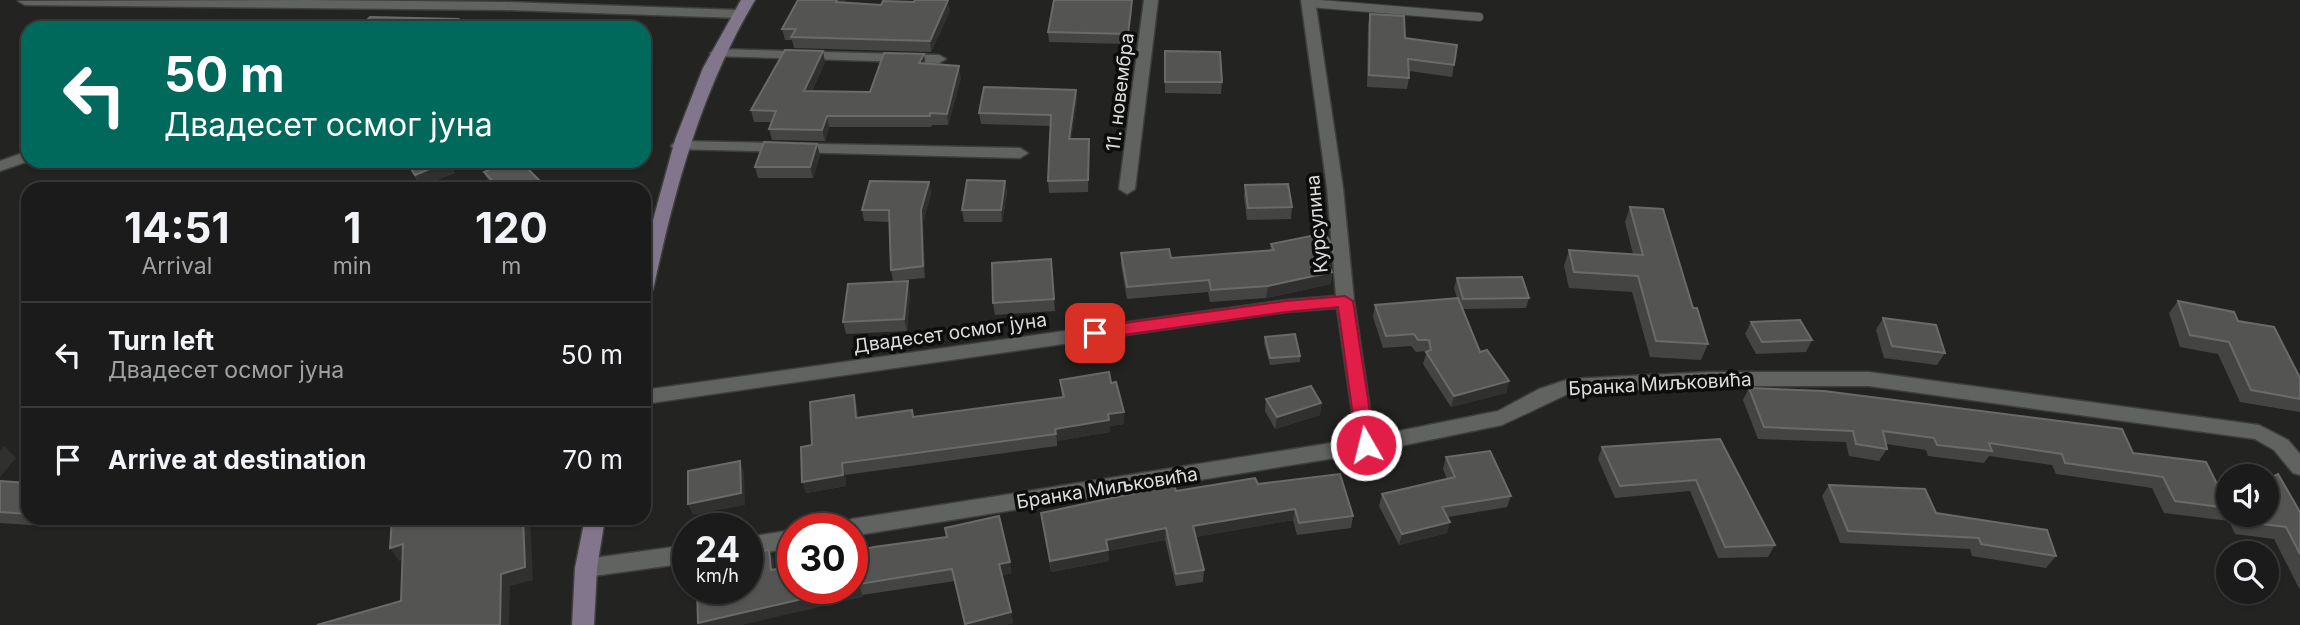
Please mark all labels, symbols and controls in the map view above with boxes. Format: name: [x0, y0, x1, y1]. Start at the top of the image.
street label: 11. новембра: [1101, 31, 1139, 153]
text: 50 m: [164, 45, 285, 104]
icon: left: [49, 49, 140, 140]
text: Двадесет осмог јуна: [164, 105, 493, 144]
street label: Курсулина: [1301, 174, 1333, 274]
text: 14:51: [124, 202, 230, 253]
text: 1: [343, 202, 361, 253]
text: 120: [475, 202, 548, 253]
text: Arrival: [141, 252, 212, 280]
text: min: [333, 252, 372, 280]
text: m: [501, 252, 522, 280]
pin: [1065, 303, 1125, 363]
street label: Двадесет осмог јуна: [852, 308, 1048, 358]
icon: arrive: [1076, 314, 1114, 352]
text: Turn left: [108, 325, 214, 356]
icon: left: [49, 336, 87, 374]
text: 50 m: [561, 339, 623, 370]
text: Двадесет осмог јуна: [108, 356, 344, 384]
street label: Бранка Миљковића: [1568, 368, 1752, 400]
position arrow: [1329, 408, 1403, 482]
icon: arrive: [49, 441, 87, 479]
text: Arrive at destination: [108, 444, 367, 475]
text: 70 m: [562, 444, 623, 475]
street label: Бранка Миљковића: [1015, 462, 1199, 514]
map controls: [2216, 464, 2279, 604]
button: sound: [2216, 464, 2279, 527]
speed limit sign: 30: [777, 513, 868, 604]
text: 24: [695, 528, 740, 570]
button: search: [2216, 541, 2279, 604]
text: km/h: [696, 565, 739, 586]

